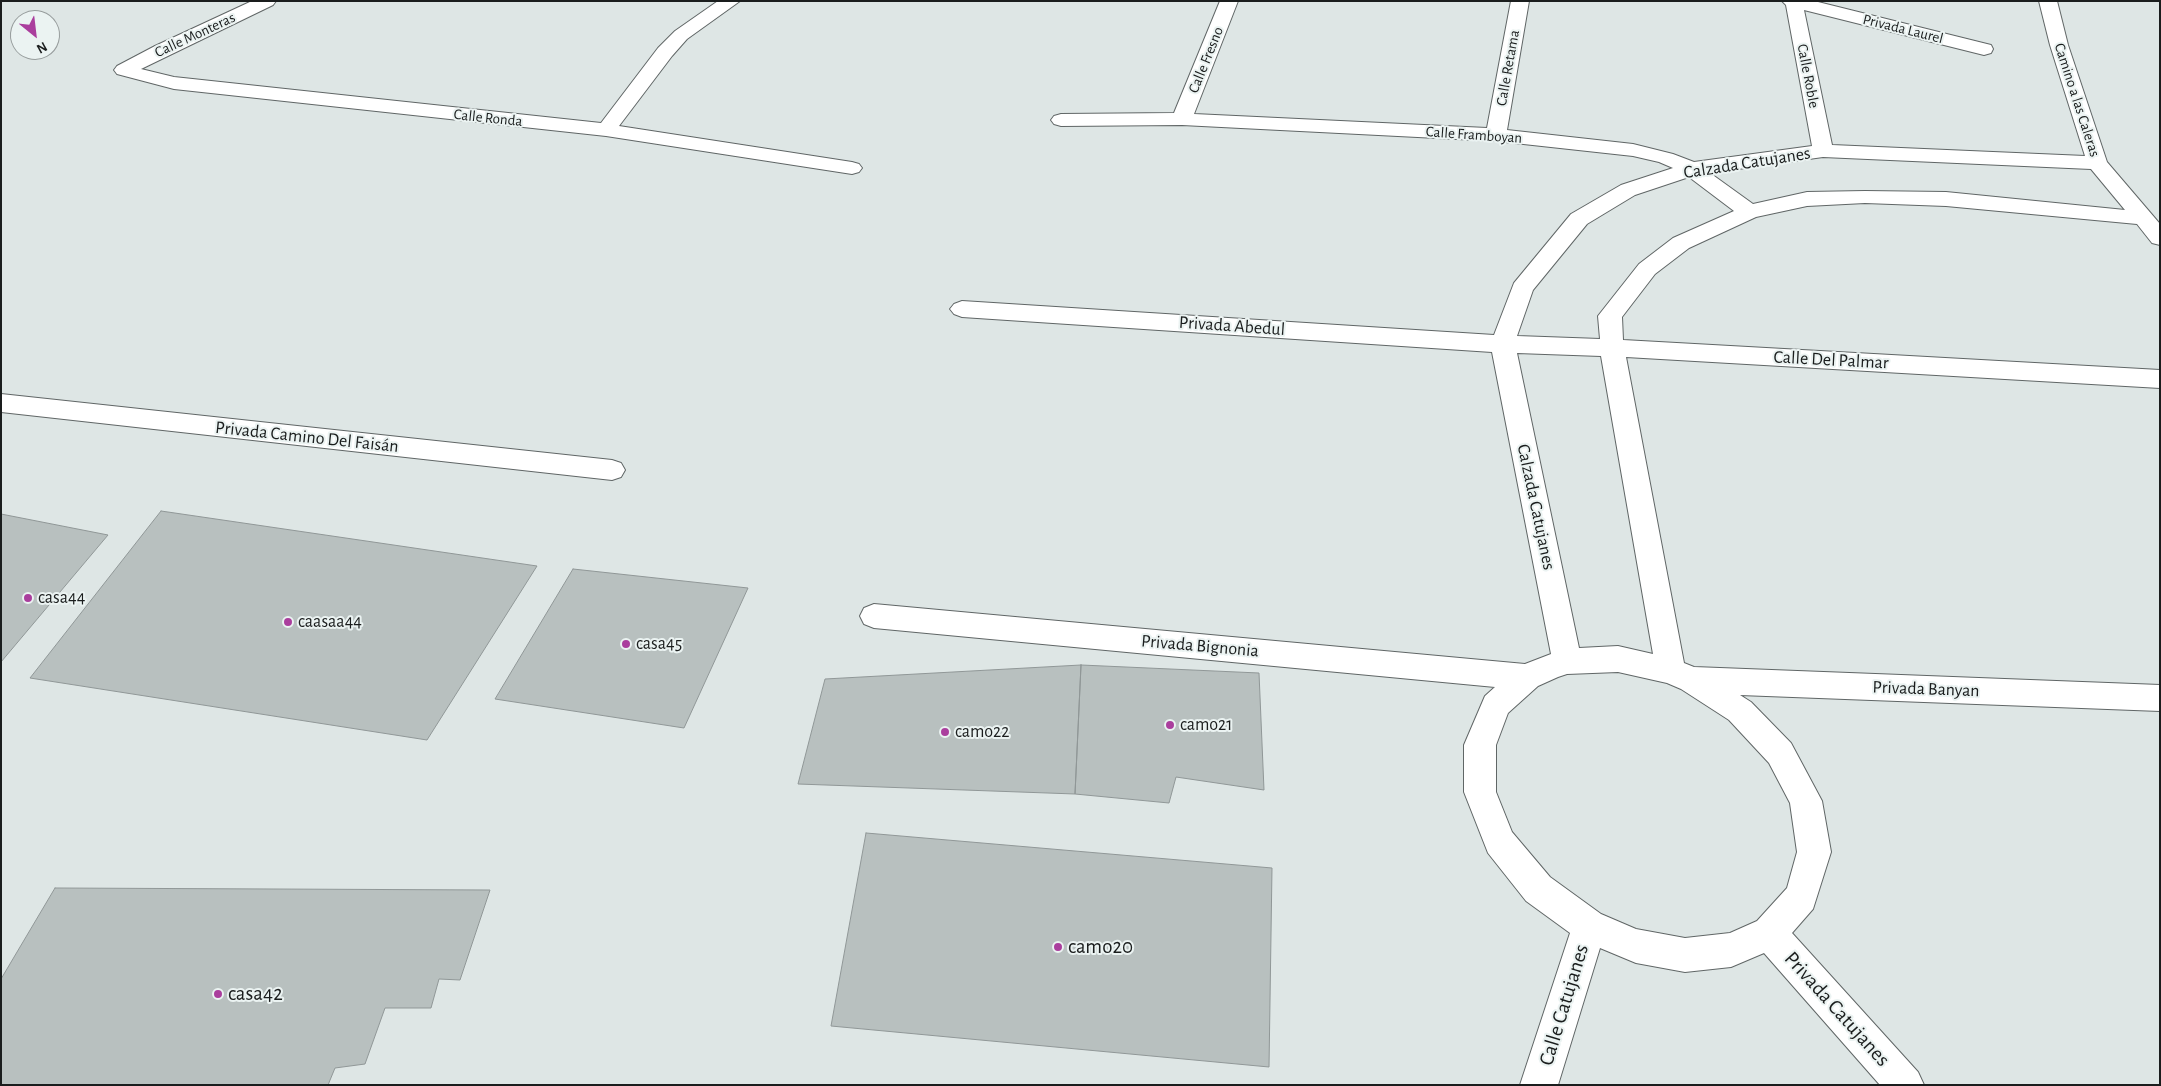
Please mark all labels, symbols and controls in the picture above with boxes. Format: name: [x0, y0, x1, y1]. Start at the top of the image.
street label: Calle Monteras: [152, 9, 238, 61]
north arrow: [10, 10, 60, 60]
street label: Privada Laurel: [1861, 10, 1945, 48]
street label: Calle Fresno: [1185, 24, 1227, 96]
street label: Calle Retama: [1492, 29, 1524, 107]
text: N: [34, 39, 49, 56]
street label: Camino a las Caleras: [2050, 41, 2104, 159]
street label: Calle Roble: [1793, 42, 1823, 110]
street label: Calle Ronda: [453, 105, 523, 131]
street label: Calle Framboyan: [1425, 123, 1523, 147]
street label: Calzada Catujanes: [1682, 142, 1812, 184]
street label: Privada Abedul: [1178, 312, 1286, 340]
street label: Calle Del Palmar: [1773, 346, 1889, 374]
street label: Privada Camino Del Faisán: [214, 417, 400, 457]
street label: Calzada Catujanes: [1512, 442, 1560, 572]
place label: casa44: [38, 587, 85, 609]
marker: casa44: [22, 592, 34, 604]
place label: caasaa44: [298, 611, 362, 633]
marker: caasaa44: [282, 616, 294, 628]
street label: Privada Bignonia: [1140, 630, 1260, 662]
place label: casa45: [636, 633, 682, 655]
marker: casa45: [620, 638, 632, 650]
street label: Privada Banyan: [1872, 676, 1980, 702]
place label: camo21: [1180, 714, 1233, 736]
marker: camo21: [1164, 719, 1176, 731]
place label: camo22: [955, 721, 1010, 743]
marker: camo22: [939, 726, 951, 738]
place label: camo20: [1068, 934, 1133, 960]
marker: camo20: [1052, 941, 1064, 953]
street label: Calle Catujanes: [1534, 941, 1594, 1069]
street label: Privada Catujanes: [1779, 946, 1895, 1072]
place label: casa42: [228, 981, 283, 1007]
marker: casa42: [212, 988, 224, 1000]

